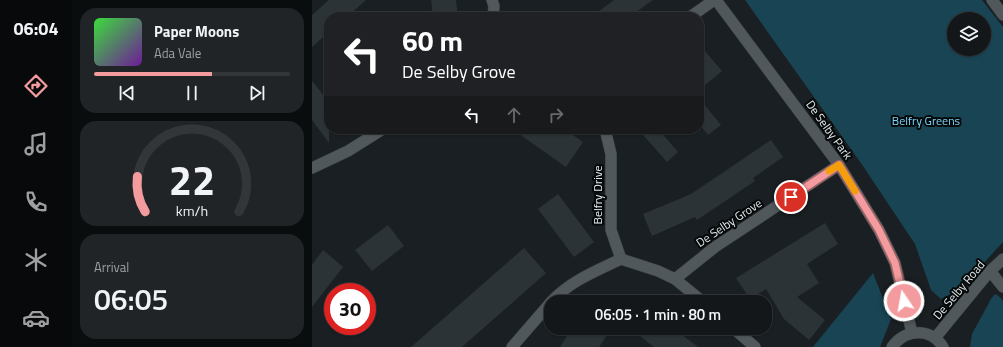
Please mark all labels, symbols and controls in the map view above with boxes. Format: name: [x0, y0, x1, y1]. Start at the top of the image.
map controls: [947, 12, 991, 56]
button: layers: [947, 12, 991, 56]
text: 06:04: [14, 15, 58, 42]
text: 60 m: [402, 19, 463, 62]
text: Paper Moons: [154, 20, 239, 43]
icon: left: [336, 28, 388, 80]
text: Ada Vale: [154, 43, 201, 63]
text: De Selby Grove: [402, 58, 516, 85]
icon: directions: [22, 72, 50, 100]
icon: previous: [116, 82, 138, 104]
icon: pause: [181, 82, 203, 104]
icon: next: [246, 82, 268, 104]
street label: De Selby Park: [801, 96, 858, 164]
icon: left: [461, 104, 483, 126]
icon: ahead: [503, 104, 525, 126]
icon: right: [545, 104, 567, 126]
park label: Belfry Greens: [892, 111, 961, 130]
icon: music: [22, 130, 50, 158]
text: 22: [169, 147, 215, 210]
street label: Belfry Drive: [588, 165, 607, 225]
pin: [774, 180, 808, 214]
icon: arrive: [780, 186, 802, 208]
icon: phone: [22, 188, 50, 216]
street label: De Selby Grove: [692, 194, 765, 252]
text: km/h: [176, 199, 208, 221]
icon: climate: [22, 246, 50, 274]
street label: De Selby Road: [928, 256, 989, 324]
text: Arrival: [94, 257, 129, 277]
text: 06:05: [94, 276, 168, 322]
position arrow: [883, 280, 925, 322]
speed limit sign: 30: [324, 283, 376, 335]
text: 06:05 · 1 min · 80 m: [595, 303, 721, 326]
icon: car: [22, 304, 50, 332]

